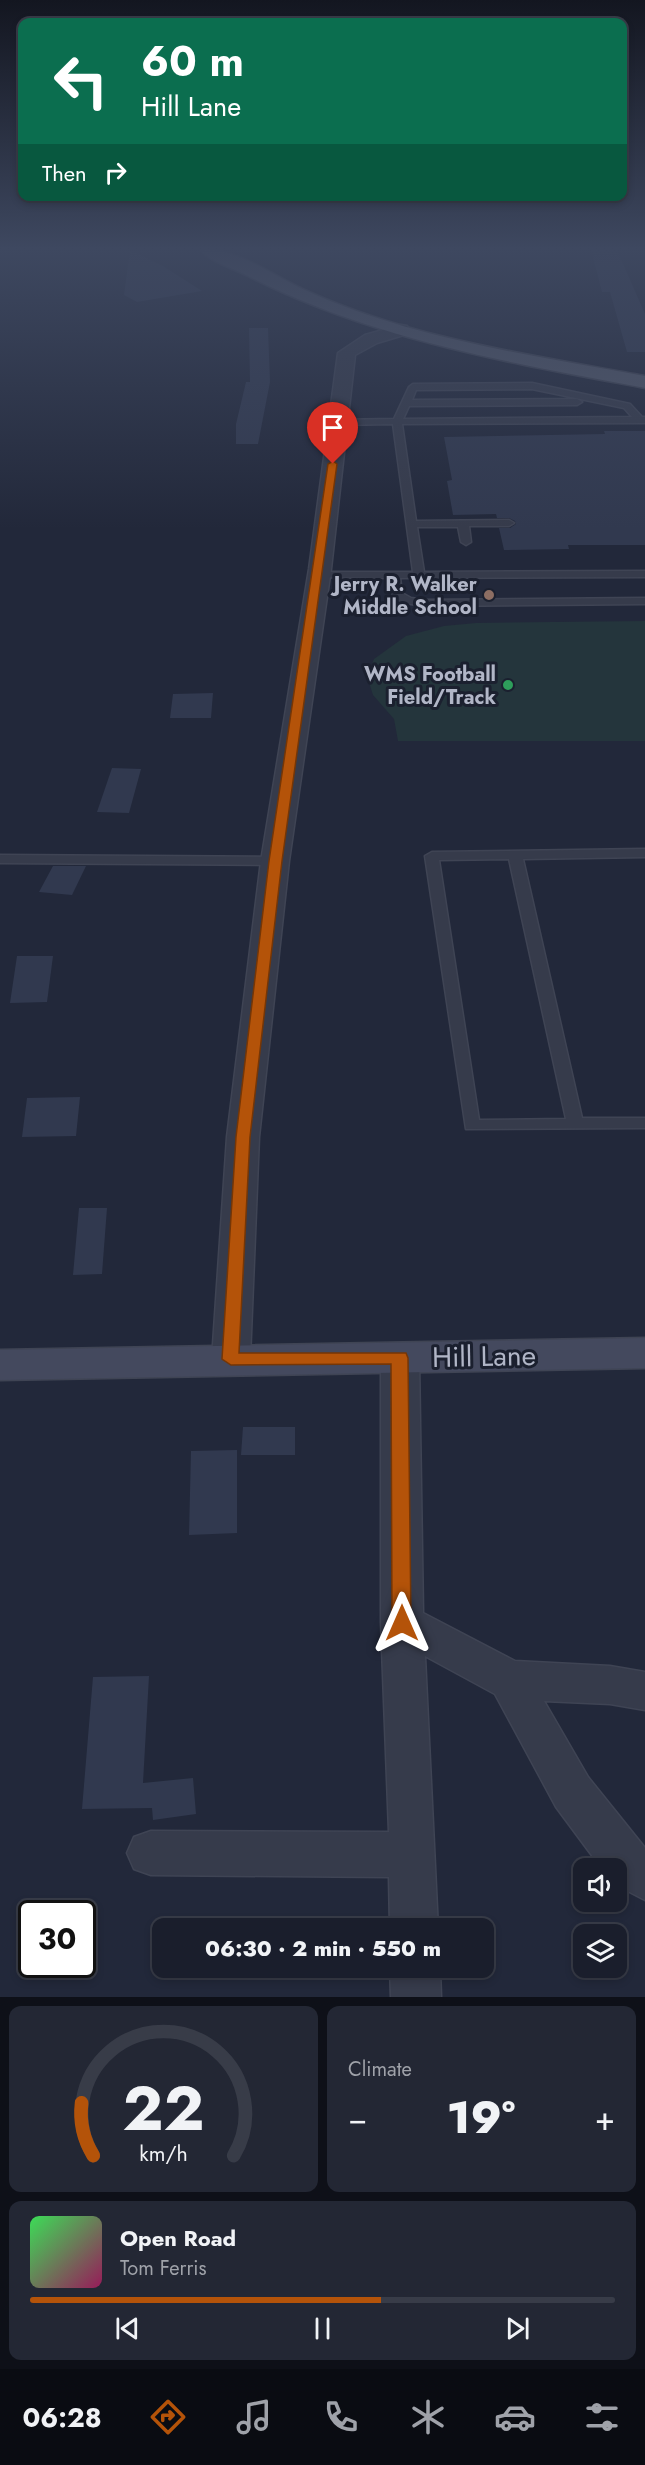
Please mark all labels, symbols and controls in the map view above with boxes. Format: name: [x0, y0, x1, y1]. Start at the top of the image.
text: 60 m: [141, 31, 244, 92]
icon: left: [42, 42, 120, 120]
text: Hill Lane: [141, 87, 241, 126]
icon: right: [99, 156, 132, 189]
text: Then: [42, 157, 87, 189]
pin: [307, 402, 358, 464]
icon: arrive: [316, 411, 349, 444]
place label: Jerry R. Walker Middle School: [330, 570, 478, 622]
marker: Jerry R. Walker Middle School: [482, 588, 496, 602]
place label: WMS Football Field/Track: [364, 660, 496, 712]
marker: WMS Football Field/Track: [501, 678, 515, 692]
street label: Hill Lane: [432, 1335, 536, 1378]
position arrow: [370, 1591, 434, 1655]
map controls: [573, 1858, 627, 1978]
button: sound: [573, 1858, 627, 1912]
speed limit sign: 30: [18, 1900, 96, 1978]
button: layers: [573, 1924, 627, 1978]
text: 06:30 · 2 min · 550 m: [205, 1932, 441, 1964]
text: Climate: [348, 2055, 412, 2084]
text: 22: [123, 2063, 204, 2153]
text: 19°: [447, 2085, 515, 2150]
text: −: [348, 2095, 367, 2142]
text: +: [595, 2095, 615, 2142]
text: km/h: [139, 2138, 188, 2169]
text: Open Road: [120, 2222, 236, 2254]
text: Tom Ferris: [120, 2254, 207, 2283]
icon: previous: [111, 2312, 144, 2345]
icon: pause: [306, 2312, 339, 2345]
icon: next: [501, 2312, 534, 2345]
icon: directions: [147, 2396, 189, 2438]
icon: music: [233, 2396, 275, 2438]
icon: phone: [320, 2396, 362, 2438]
icon: climate: [407, 2396, 449, 2438]
icon: car: [494, 2396, 536, 2438]
icon: filters: [581, 2396, 623, 2438]
text: 06:28: [22, 2398, 102, 2437]

